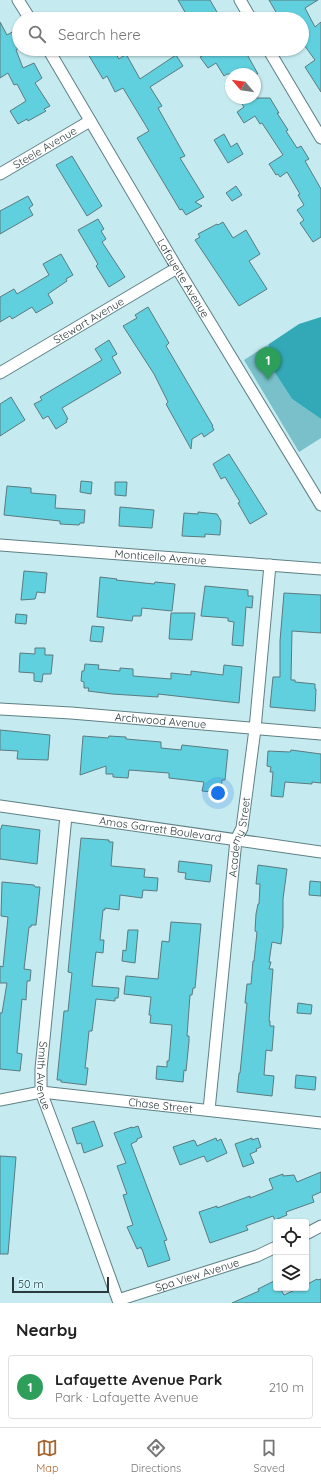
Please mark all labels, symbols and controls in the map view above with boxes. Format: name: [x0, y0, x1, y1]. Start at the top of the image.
search box: [12, 12, 309, 56]
icon: search: [26, 23, 48, 45]
text: Search here: [58, 25, 141, 44]
north arrow: [225, 68, 261, 104]
street label: Steele Avenue: [10, 123, 79, 172]
street label: Lafayette Avenue: [154, 236, 212, 320]
street label: Stewart Avenue: [51, 294, 126, 347]
pin: 1: [255, 347, 281, 380]
street label: Monticello Avenue: [114, 547, 207, 567]
street label: Archwood Avenue: [114, 710, 207, 731]
your location: [208, 783, 228, 803]
street label: Academy Street: [225, 796, 253, 878]
street label: Amos Garrett Boulevard: [98, 813, 222, 845]
street label: Smith Avenue: [34, 1041, 54, 1112]
street label: Chase Street: [128, 1095, 194, 1116]
map controls: [273, 1219, 309, 1291]
button: locate: [273, 1219, 309, 1255]
street label: Spa View Avenue: [153, 1255, 241, 1295]
button: layers: [273, 1255, 309, 1291]
scale bar: [12, 1275, 109, 1294]
text: 50 m: [18, 1277, 44, 1291]
text: Nearby: [16, 1319, 77, 1340]
text: Lafayette Avenue Park: [55, 1370, 222, 1389]
text: 1: [27, 1379, 33, 1395]
text: 210 m: [269, 1379, 304, 1395]
text: Park · Lafayette Avenue: [55, 1389, 198, 1405]
tab: Map: [36, 1437, 59, 1475]
tab: Directions: [131, 1437, 181, 1475]
tab: Saved: [253, 1437, 285, 1475]

